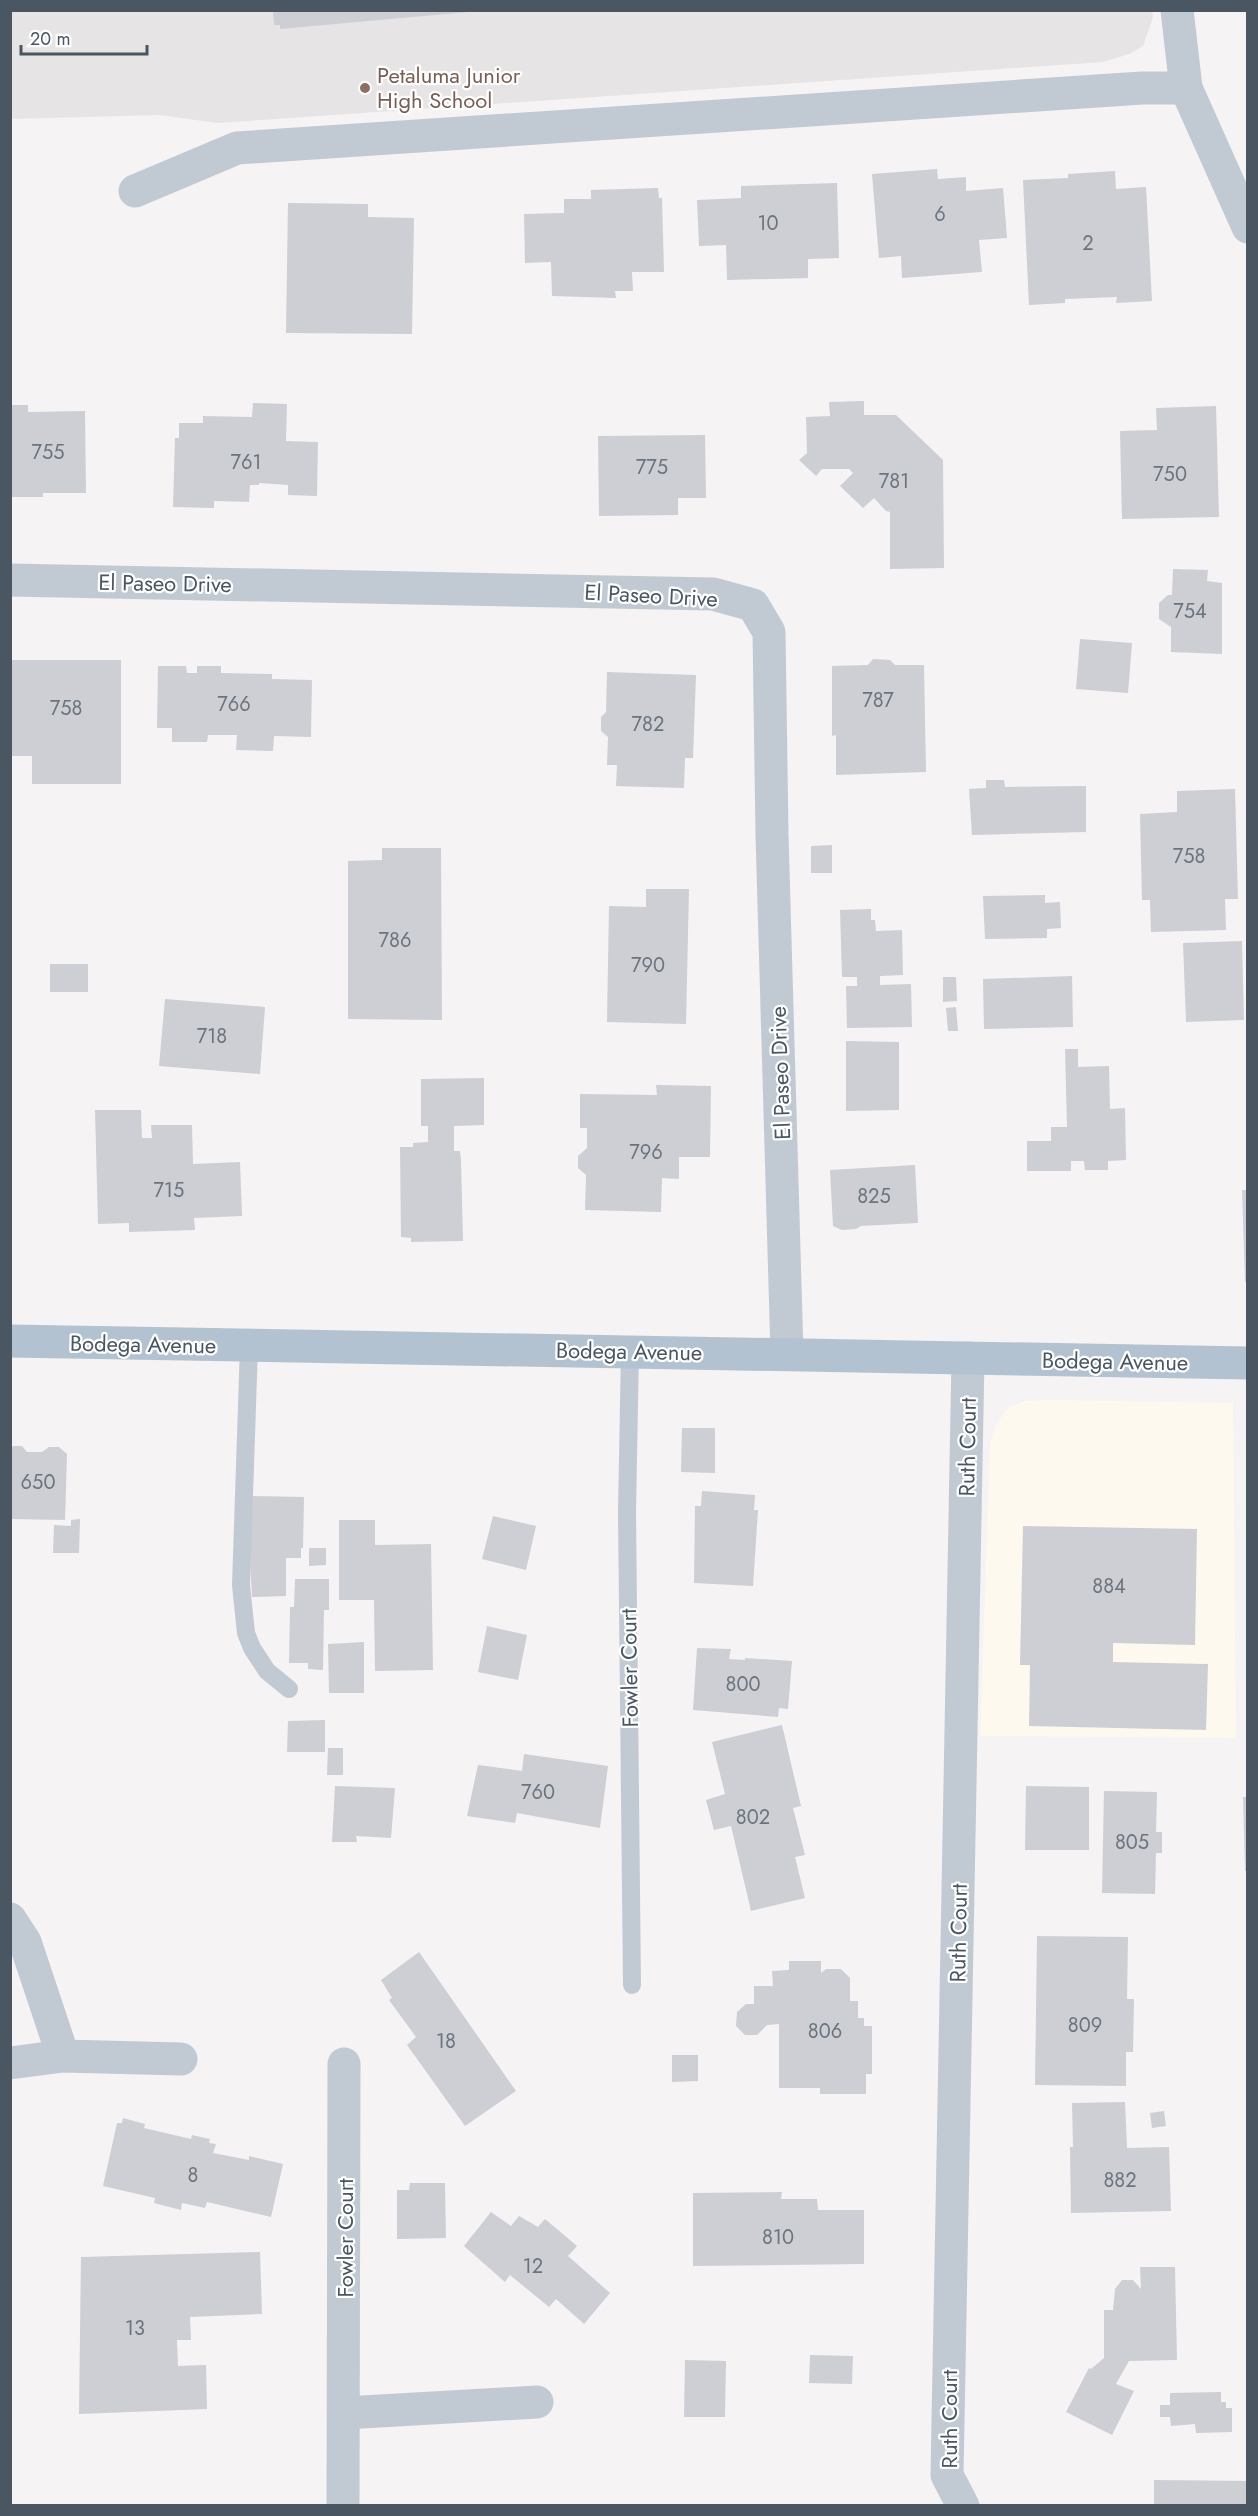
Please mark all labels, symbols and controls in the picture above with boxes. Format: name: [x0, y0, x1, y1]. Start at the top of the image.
scale bar: [21, 18, 147, 56]
text: 20 m: [30, 26, 70, 52]
place label: Petaluma Junior High School: [377, 59, 521, 116]
marker: Petaluma Junior High School: [358, 81, 372, 95]
house number: 6: [934, 200, 946, 229]
house number: 10: [758, 209, 779, 238]
house number: 2: [1082, 229, 1094, 258]
house number: 755: [31, 438, 65, 467]
house number: 761: [230, 448, 262, 477]
house number: 775: [636, 453, 668, 482]
house number: 750: [1153, 460, 1187, 489]
house number: 781: [879, 467, 909, 496]
street label: El Paseo Drive: [98, 566, 232, 600]
street label: El Paseo Drive: [584, 576, 718, 614]
house number: 754: [1173, 597, 1207, 626]
house number: 787: [862, 686, 894, 715]
house number: 766: [217, 690, 251, 719]
house number: 758: [50, 694, 82, 723]
house number: 782: [632, 710, 664, 739]
house number: 758: [1173, 842, 1205, 871]
house number: 786: [379, 926, 411, 955]
house number: 790: [631, 951, 665, 980]
street label: El Paseo Drive: [762, 1006, 798, 1140]
house number: 718: [197, 1022, 227, 1051]
house number: 796: [629, 1138, 663, 1167]
house number: 715: [154, 1176, 184, 1205]
house number: 825: [857, 1182, 891, 1211]
street label: Bodega Avenue: [70, 1327, 216, 1361]
street label: Bodega Avenue: [556, 1334, 702, 1368]
street label: Bodega Avenue: [1042, 1344, 1188, 1378]
street label: Ruth Court: [950, 1397, 984, 1497]
house number: 650: [21, 1468, 55, 1497]
house number: 884: [1092, 1572, 1126, 1601]
street label: Fowler Court: [612, 1608, 646, 1728]
house number: 800: [726, 1670, 760, 1699]
house number: 760: [521, 1778, 555, 1807]
house number: 802: [736, 1803, 770, 1832]
house number: 805: [1115, 1828, 1149, 1857]
street label: Ruth Court: [941, 1883, 975, 1983]
house number: 809: [1068, 2011, 1102, 2040]
house number: 806: [808, 2017, 842, 2046]
house number: 18: [436, 2027, 456, 2056]
house number: 8: [188, 2161, 198, 2190]
house number: 882: [1103, 2166, 1137, 2195]
street label: Fowler Court: [329, 2178, 361, 2297]
house number: 810: [762, 2223, 794, 2252]
house number: 12: [523, 2252, 543, 2281]
house number: 13: [125, 2314, 145, 2343]
street label: Ruth Court: [933, 2369, 965, 2468]

